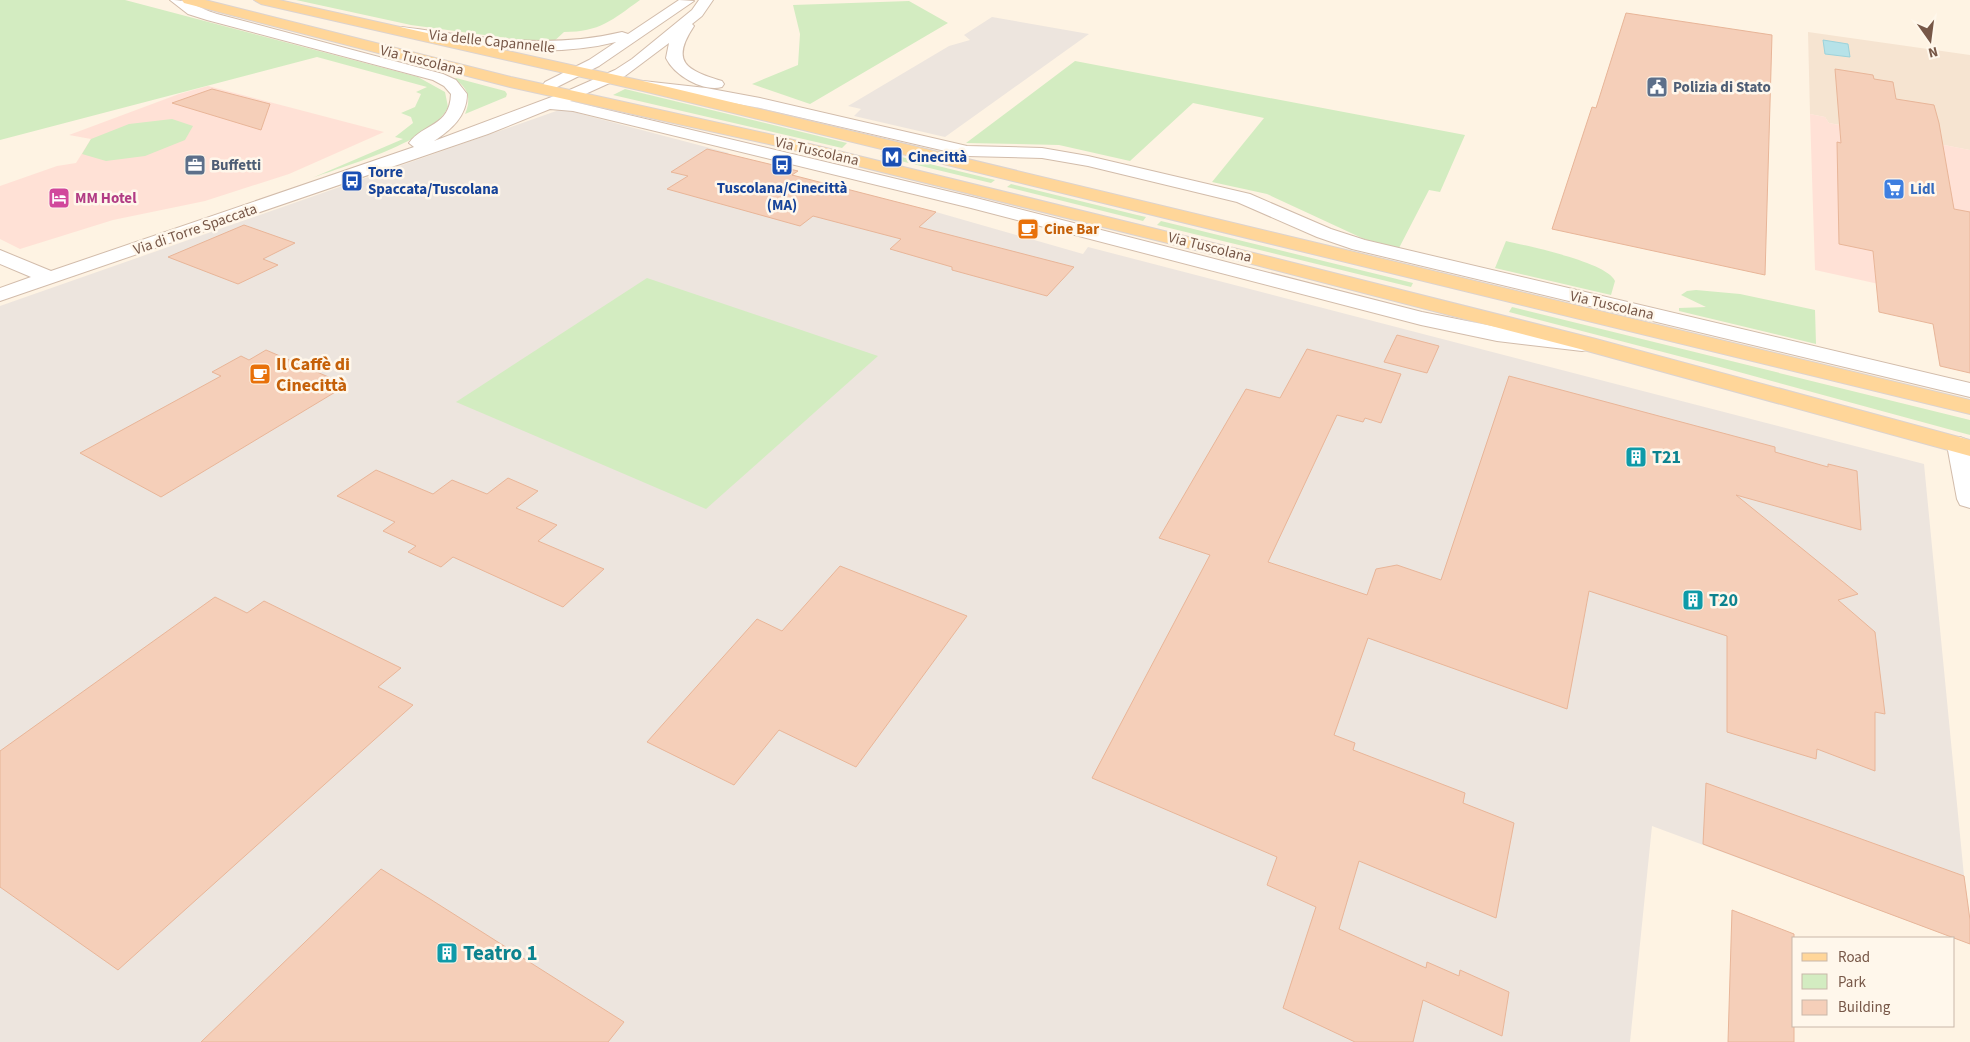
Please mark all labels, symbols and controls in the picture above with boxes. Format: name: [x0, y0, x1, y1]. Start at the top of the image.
north arrow: [1905, 15, 1955, 65]
street label: Via delle Capannelle: [428, 24, 556, 59]
street label: Via Tuscolana: [378, 40, 466, 81]
text: N: [1926, 41, 1940, 62]
public building icon: Polizia di Stato: [1645, 75, 1669, 99]
place label: Polizia di Stato: [1673, 77, 1771, 98]
street label: Via Tuscolana: [773, 132, 861, 171]
metro station icon: Cinecittà: [880, 145, 904, 169]
place label: Cinecittà: [908, 147, 967, 168]
office icon: Buffetti: [183, 153, 207, 177]
bus stop icon: Tuscolana/Cinecittà (MA): [770, 153, 794, 177]
place label: Buffetti: [211, 155, 261, 176]
place label: Torre Spaccata/Tuscolana: [368, 162, 499, 200]
bus stop icon: Torre Spaccata/Tuscolana: [340, 169, 364, 193]
supermarket icon: Lidl: [1882, 177, 1906, 201]
place label: Tuscolana/Cinecittà (MA): [717, 178, 847, 216]
place label: Lidl: [1910, 179, 1936, 200]
hotel icon: MM Hotel: [47, 186, 71, 210]
place label: MM Hotel: [75, 188, 137, 209]
street label: Via di Torre Spaccata: [131, 198, 260, 260]
cafe icon: Cine Bar: [1016, 217, 1040, 241]
place label: Cine Bar: [1044, 219, 1099, 240]
street label: Via Tuscolana: [1166, 227, 1254, 268]
street label: Via Tuscolana: [1568, 286, 1656, 325]
place label: Il Caffè di Cinecittà: [276, 352, 350, 398]
cafe icon: Il Caffè di Cinecittà: [248, 362, 272, 386]
building icon: T21: [1624, 445, 1648, 469]
place label: T21: [1652, 445, 1681, 470]
building icon: T20: [1681, 588, 1705, 612]
place label: T20: [1709, 588, 1738, 613]
legend: [1792, 937, 1955, 1027]
place label: Teatro 1: [463, 938, 538, 968]
building icon: Teatro 1: [435, 941, 459, 965]
text: Road: [1838, 947, 1870, 968]
text: Park: [1838, 972, 1867, 993]
text: Building: [1838, 997, 1891, 1018]

